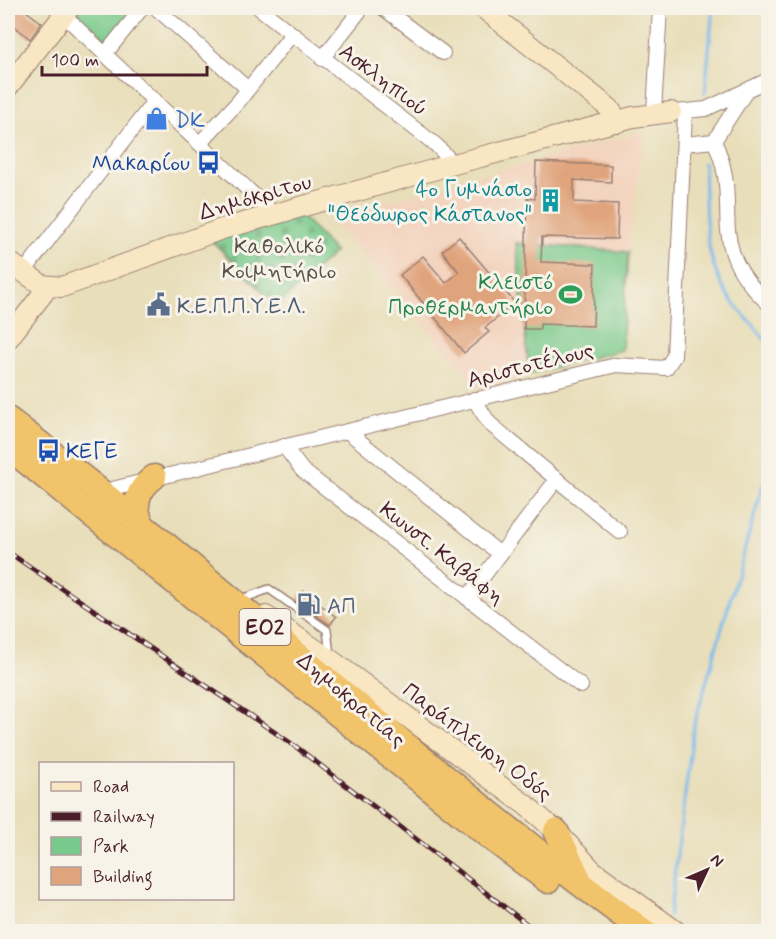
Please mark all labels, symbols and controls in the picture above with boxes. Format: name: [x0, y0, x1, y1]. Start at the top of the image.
street label: Ασκληπιού: [333, 38, 433, 123]
scale bar: [42, 39, 207, 77]
text: 100 m: [51, 49, 99, 73]
shop icon: DK: [144, 106, 170, 132]
place label: DK: [175, 107, 205, 135]
bus stop icon: Μακαρίου: [195, 149, 221, 175]
place label: Μακαρίου: [92, 150, 190, 178]
street label: Δημόκριτου: [196, 168, 315, 227]
place label: 4ο Γυμνάσιο "Θεόδωρος Κάστανος": [328, 176, 532, 229]
building icon: 4ο Γυμνάσιο "Θεόδωρος Κάστανος": [537, 188, 563, 214]
park label: Καθολικό Κοιμητήριο: [222, 233, 336, 286]
place label: Κλειστό Προθερμαντήριο: [388, 269, 553, 322]
sports icon: Κλειστό Προθερμαντήριο: [558, 281, 584, 307]
public building icon: Κ.Ε.Π.Π.Υ.Ε.Λ.: [146, 292, 172, 318]
place label: Κ.Ε.Π.Π.Υ.Ε.Λ.: [177, 293, 306, 321]
street label: Αριστοτέλους: [464, 336, 596, 395]
bus stop icon: ΚΕΓΕ: [35, 437, 61, 463]
place label: ΚΕΓΕ: [66, 438, 118, 466]
street label: Κωνστ. Καβάφη: [373, 496, 510, 611]
fuel station icon: ΑΠ: [296, 592, 322, 618]
place label: ΑΠ: [327, 593, 356, 621]
road number: ΕΟ2: [240, 609, 290, 645]
street label: Δημοκρατίας: [291, 647, 411, 754]
street label: Παράπλευρη Οδός: [396, 677, 557, 808]
legend: [39, 762, 234, 900]
text: Road: [93, 775, 129, 799]
text: Railway: [93, 805, 155, 829]
text: Park: [93, 835, 129, 859]
north arrow: [677, 840, 737, 900]
text: N: [705, 849, 728, 872]
text: Building: [93, 865, 153, 891]

